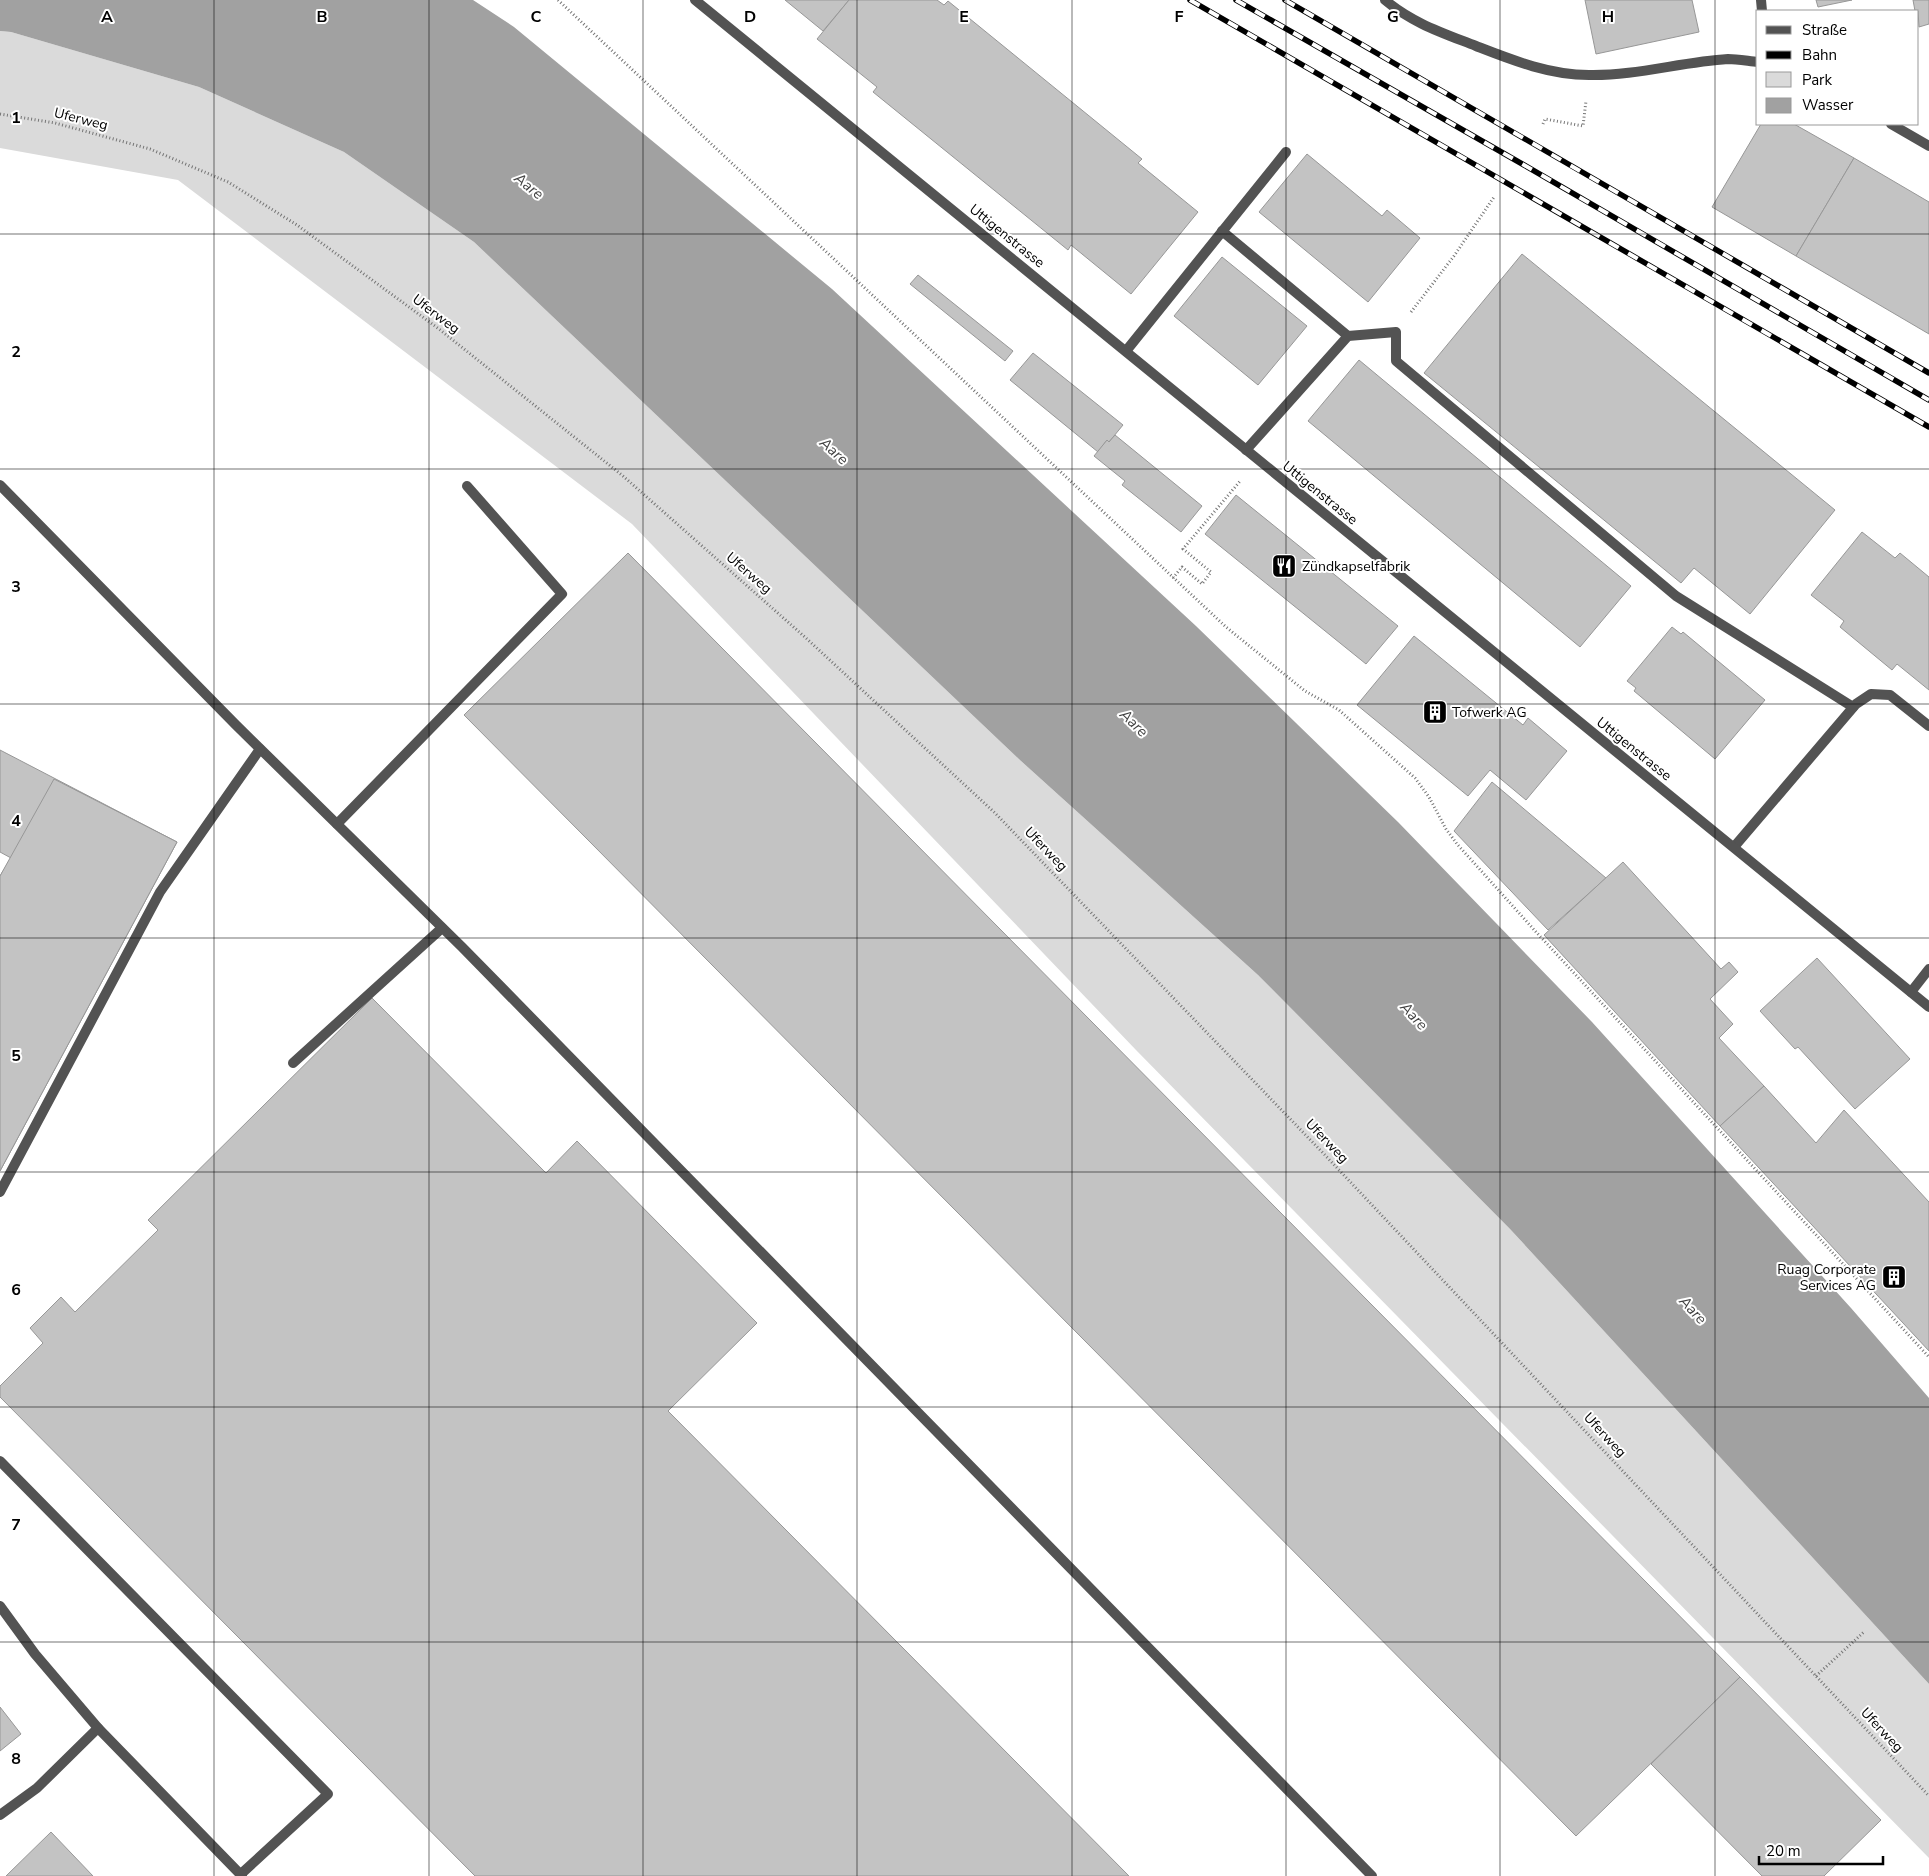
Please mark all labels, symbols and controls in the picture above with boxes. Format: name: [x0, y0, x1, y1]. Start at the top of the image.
text: A: [101, 6, 113, 28]
text: B: [316, 6, 328, 28]
text: C: [531, 6, 542, 28]
text: D: [744, 6, 756, 28]
text: E: [959, 6, 969, 28]
text: F: [1175, 6, 1184, 28]
text: G: [1387, 6, 1399, 28]
text: H: [1602, 6, 1614, 28]
legend: [1756, 10, 1919, 125]
text: Straße: [1802, 20, 1847, 40]
text: Bahn: [1802, 45, 1837, 65]
text: Park: [1802, 70, 1832, 90]
text: Wasser: [1802, 95, 1854, 115]
street label: Uferweg: [52, 103, 110, 135]
text: 1: [11, 107, 21, 129]
water label: Aare: [509, 167, 548, 204]
street label: Uttigenstrasse: [965, 200, 1049, 272]
street label: Uferweg: [408, 290, 464, 338]
text: 2: [11, 341, 21, 363]
water label: Aare: [815, 432, 853, 469]
street label: Uttigenstrasse: [1278, 457, 1362, 529]
street label: Uferweg: [722, 548, 776, 598]
restaurant icon: Zündkapselfabrik: [1271, 553, 1297, 579]
place label: Zündkapselfabrik: [1302, 557, 1411, 576]
text: 3: [11, 576, 21, 598]
building icon: Tofwerk AG: [1422, 699, 1448, 725]
place label: Tofwerk AG: [1452, 703, 1527, 722]
water label: Aare: [1115, 704, 1153, 741]
street label: Uttigenstrasse: [1592, 713, 1676, 785]
text: 4: [11, 810, 21, 832]
street label: Uferweg: [1020, 823, 1072, 875]
water label: Aare: [1395, 997, 1432, 1035]
text: 5: [11, 1045, 21, 1067]
street label: Uferweg: [1301, 1115, 1353, 1167]
place label: Ruag Corporate Services AG: [1777, 1260, 1876, 1295]
building icon: Ruag Corporate Services AG: [1881, 1264, 1907, 1290]
text: 6: [11, 1279, 21, 1301]
water label: Aare: [1674, 1291, 1711, 1329]
street label: Uferweg: [1579, 1408, 1631, 1462]
text: 7: [11, 1514, 21, 1536]
street label: Uferweg: [1856, 1703, 1908, 1757]
text: 8: [11, 1748, 21, 1770]
scale bar: [1759, 1834, 1883, 1866]
text: 20 m: [1766, 1841, 1801, 1861]

